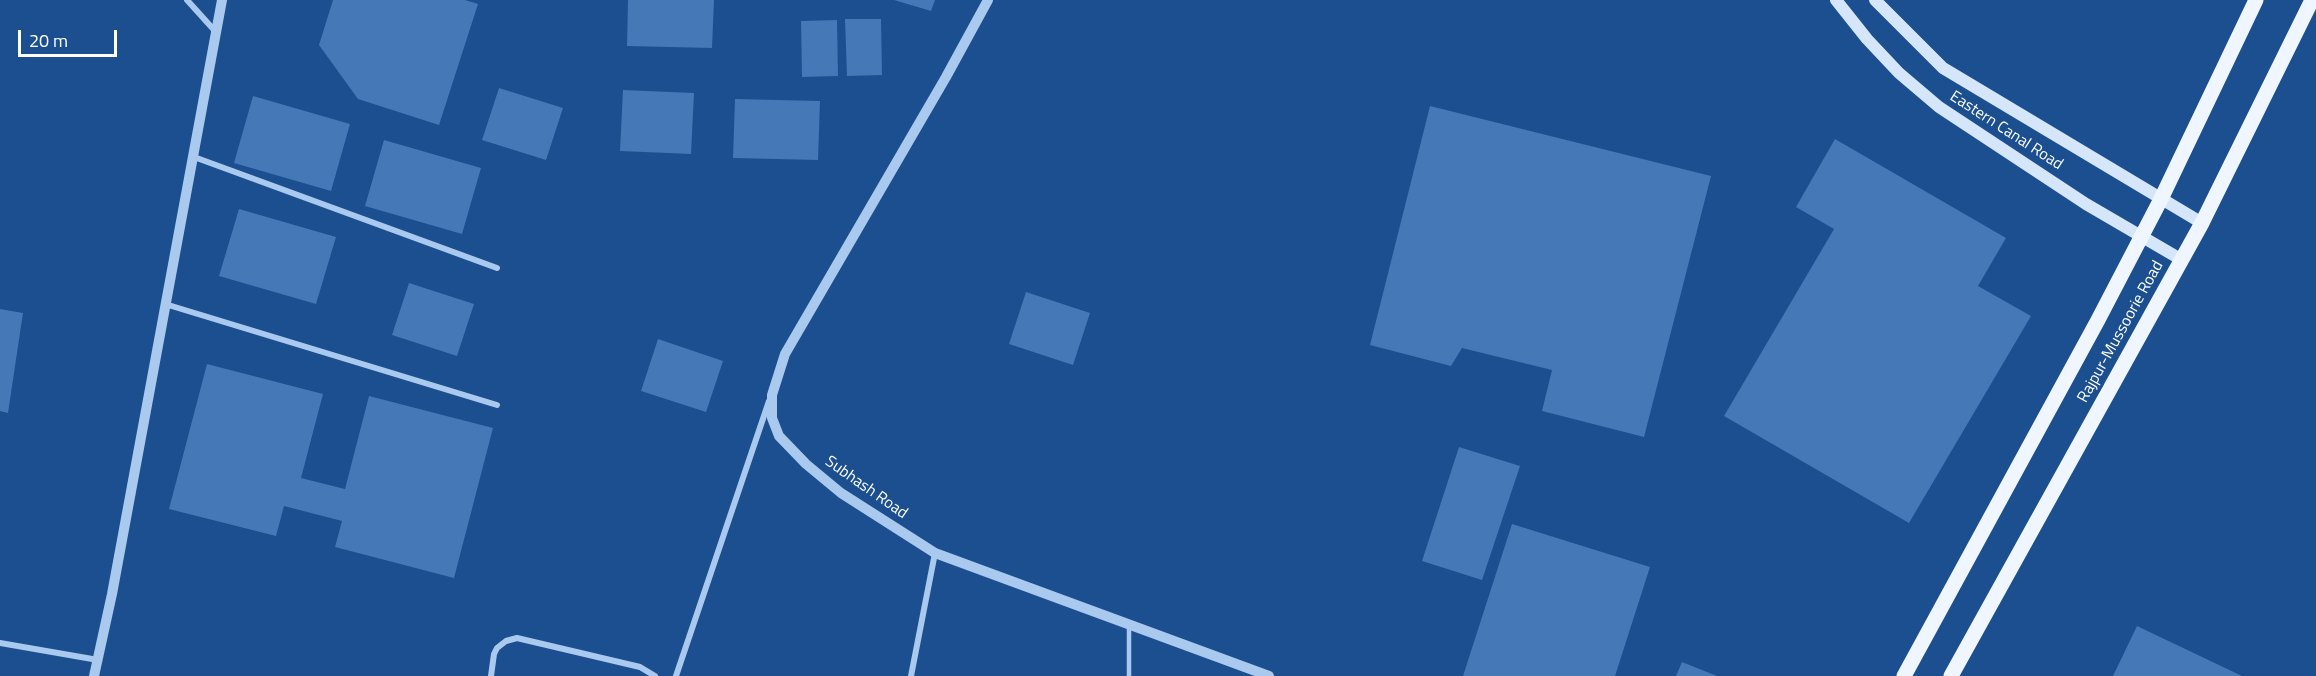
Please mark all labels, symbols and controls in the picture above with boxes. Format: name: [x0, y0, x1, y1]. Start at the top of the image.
scale bar: [21, 18, 120, 56]
text: 20 m: [29, 27, 68, 54]
street label: Eastern Canal Road: [1946, 87, 2066, 175]
street label: Rajpur-Mussoorie Road: [2074, 258, 2168, 406]
street label: Subhash Road: [821, 452, 911, 524]

